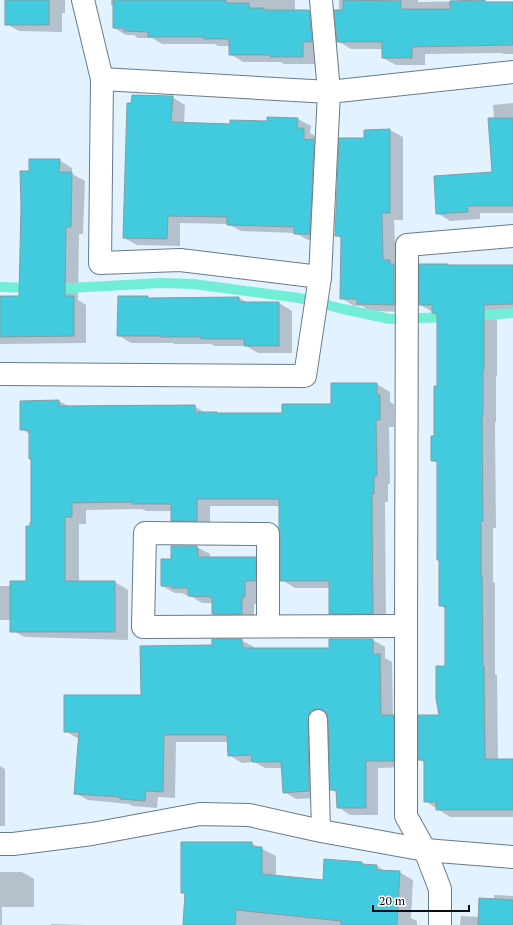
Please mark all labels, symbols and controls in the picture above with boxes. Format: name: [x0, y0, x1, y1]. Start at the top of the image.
scale bar: [373, 887, 469, 913]
text: 20 m: [379, 893, 406, 908]

